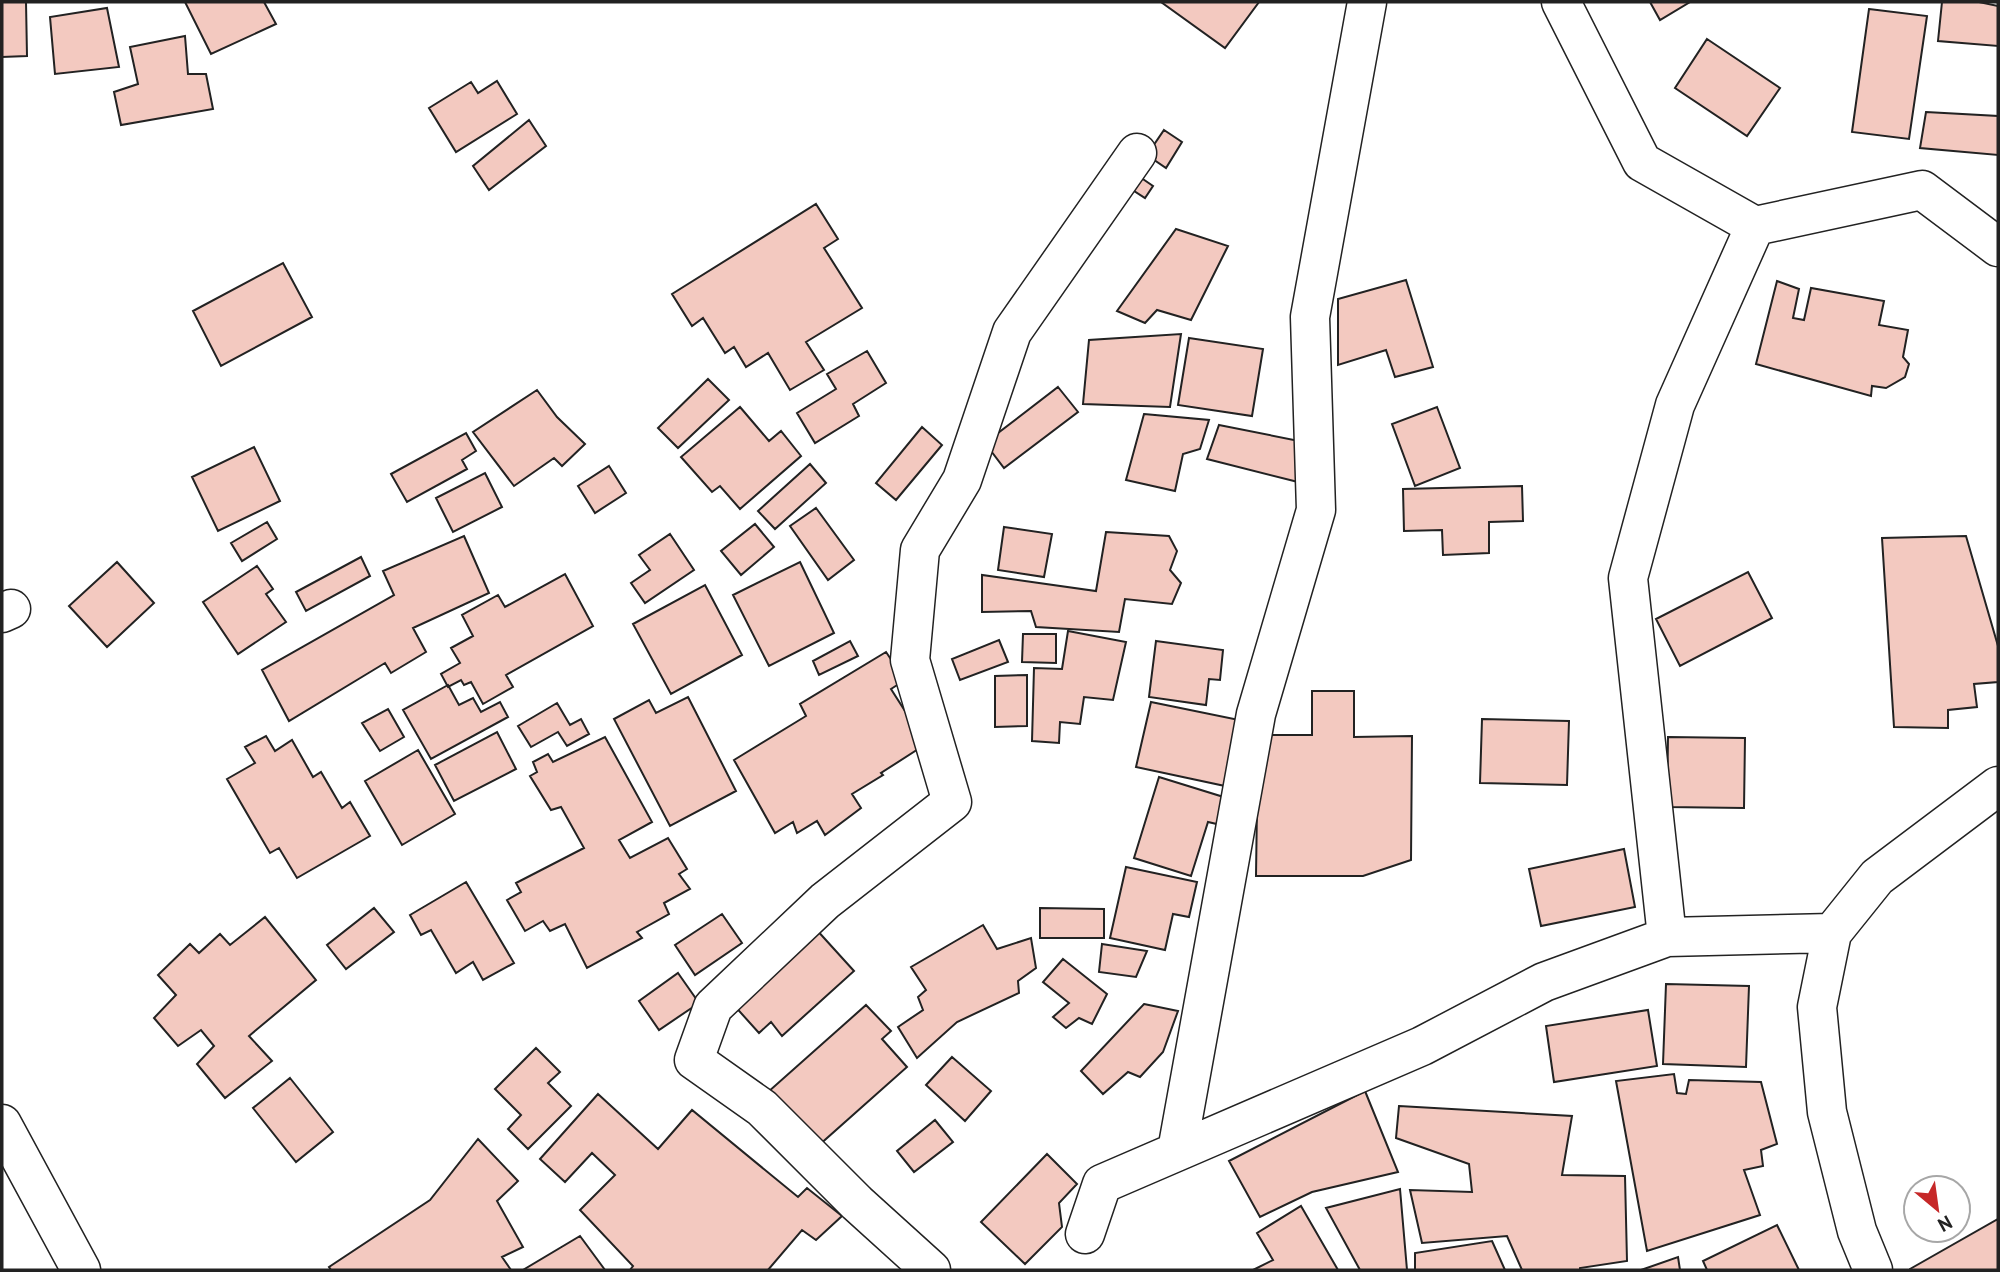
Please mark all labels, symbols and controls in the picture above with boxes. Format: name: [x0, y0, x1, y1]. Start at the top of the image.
north arrow: [1902, 1174, 1972, 1244]
text: N: [1934, 1210, 1957, 1237]

